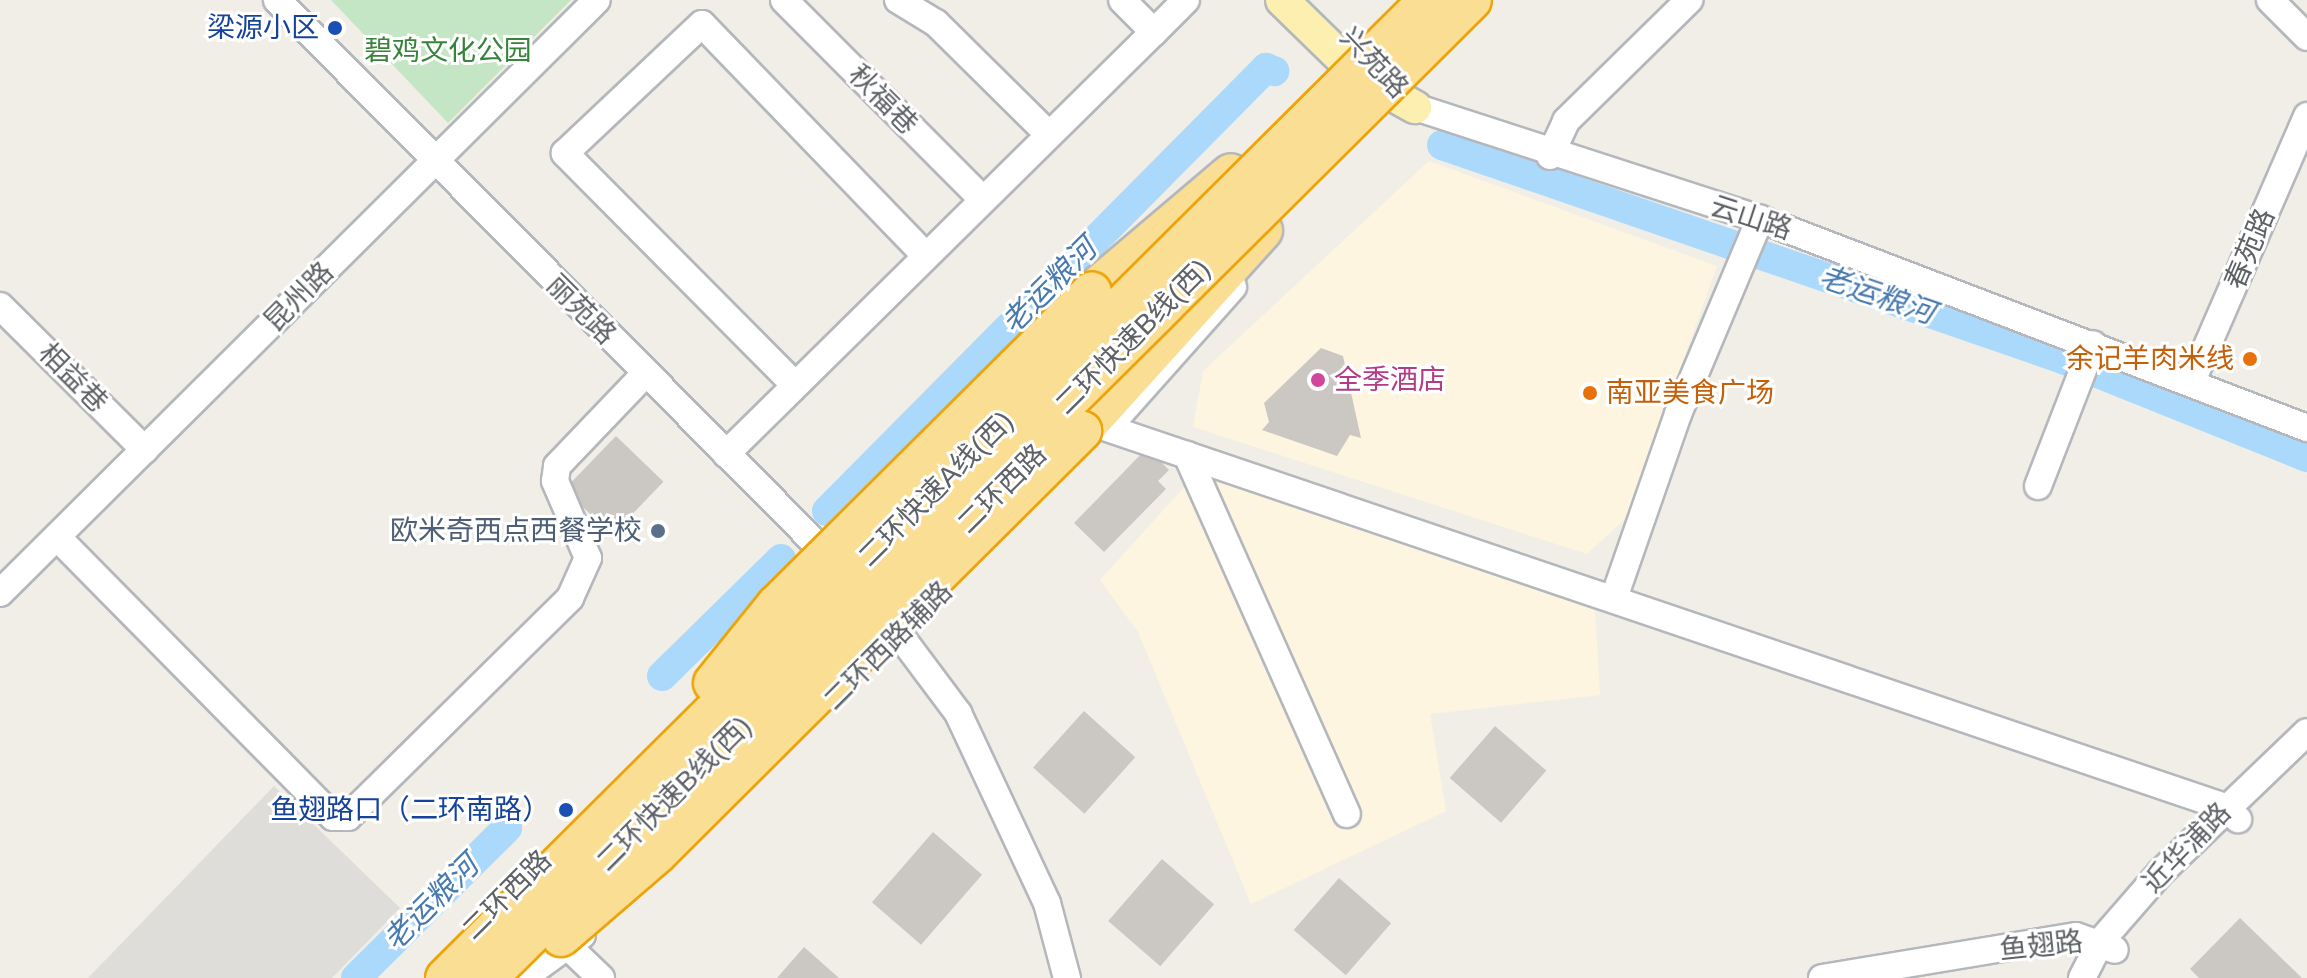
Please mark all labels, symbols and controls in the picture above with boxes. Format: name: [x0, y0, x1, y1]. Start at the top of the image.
place label: 梁源小区: [207, 11, 319, 45]
marker: 梁源小区: [326, 19, 344, 37]
street label: 兴苑路: [1333, 21, 1415, 105]
park label: 碧鸡文化公园: [364, 34, 532, 68]
street label: 秋福巷: [841, 58, 925, 142]
street label: 云山路: [1706, 189, 1796, 247]
street label: 春苑路: [2218, 204, 2282, 294]
water label: 老运粮河: [994, 231, 1104, 341]
street label: 二环快速B线(西): [1049, 253, 1217, 421]
street label: 昆州路: [257, 255, 341, 339]
water label: 老运粮河: [1814, 258, 1940, 332]
street label: 丽苑路: [539, 268, 623, 352]
street label: 相益巷: [31, 336, 115, 420]
place label: 余记羊肉米线: [2066, 342, 2234, 376]
marker: 余记羊肉米线: [2241, 350, 2259, 368]
place label: 全季酒店: [1334, 363, 1446, 397]
marker: 全季酒店: [1309, 371, 1327, 389]
place label: 南亚美食广场: [1606, 376, 1774, 410]
marker: 南亚美食广场: [1581, 384, 1599, 402]
street label: 二环快速A线(西): [852, 405, 1020, 573]
street label: 二环西路: [951, 438, 1053, 540]
place label: 欧米奇西点西餐学校: [390, 514, 642, 548]
marker: 欧米奇西点西餐学校: [649, 522, 667, 540]
street label: 二环西路辅路: [817, 575, 959, 717]
street label: 二环快速B线(西): [590, 710, 758, 878]
place label: 鱼翅路口（二环南路）: [270, 793, 550, 827]
street label: 近华浦路: [2136, 796, 2238, 900]
marker: 鱼翅路口（二环南路）: [557, 801, 575, 819]
street label: 二环西路: [456, 844, 558, 946]
water label: 老运粮河: [376, 848, 486, 958]
street label: 鱼翅路: [1997, 925, 2085, 967]

